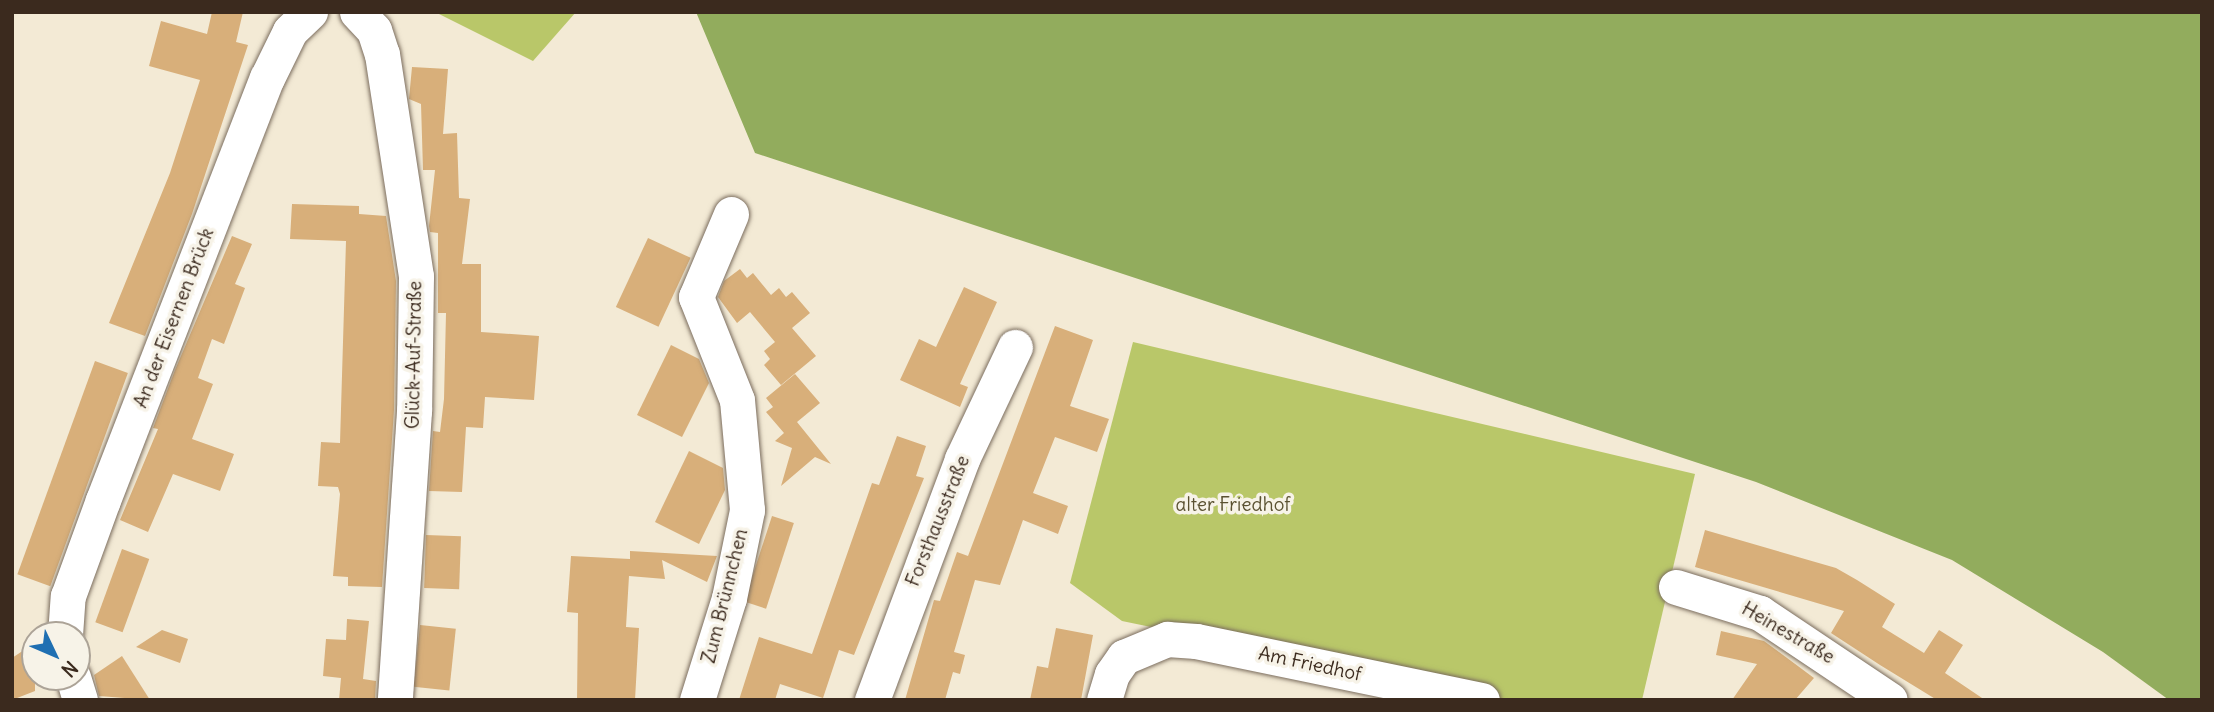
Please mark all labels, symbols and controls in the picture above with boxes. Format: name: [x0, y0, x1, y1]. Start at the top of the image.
street label: An der Eisernen Brück: [129, 225, 219, 411]
street label: Glück-Auf-Straße: [401, 281, 427, 429]
street label: Forsthausstraße: [901, 452, 975, 590]
park label: alter Friedhof: [1176, 494, 1290, 516]
street label: Zum Brünnchen: [697, 526, 753, 666]
street label: Heinestraße: [1738, 597, 1838, 669]
north arrow: [21, 621, 91, 691]
street label: Am Friedhof: [1257, 642, 1363, 686]
text: N: [56, 656, 83, 682]

